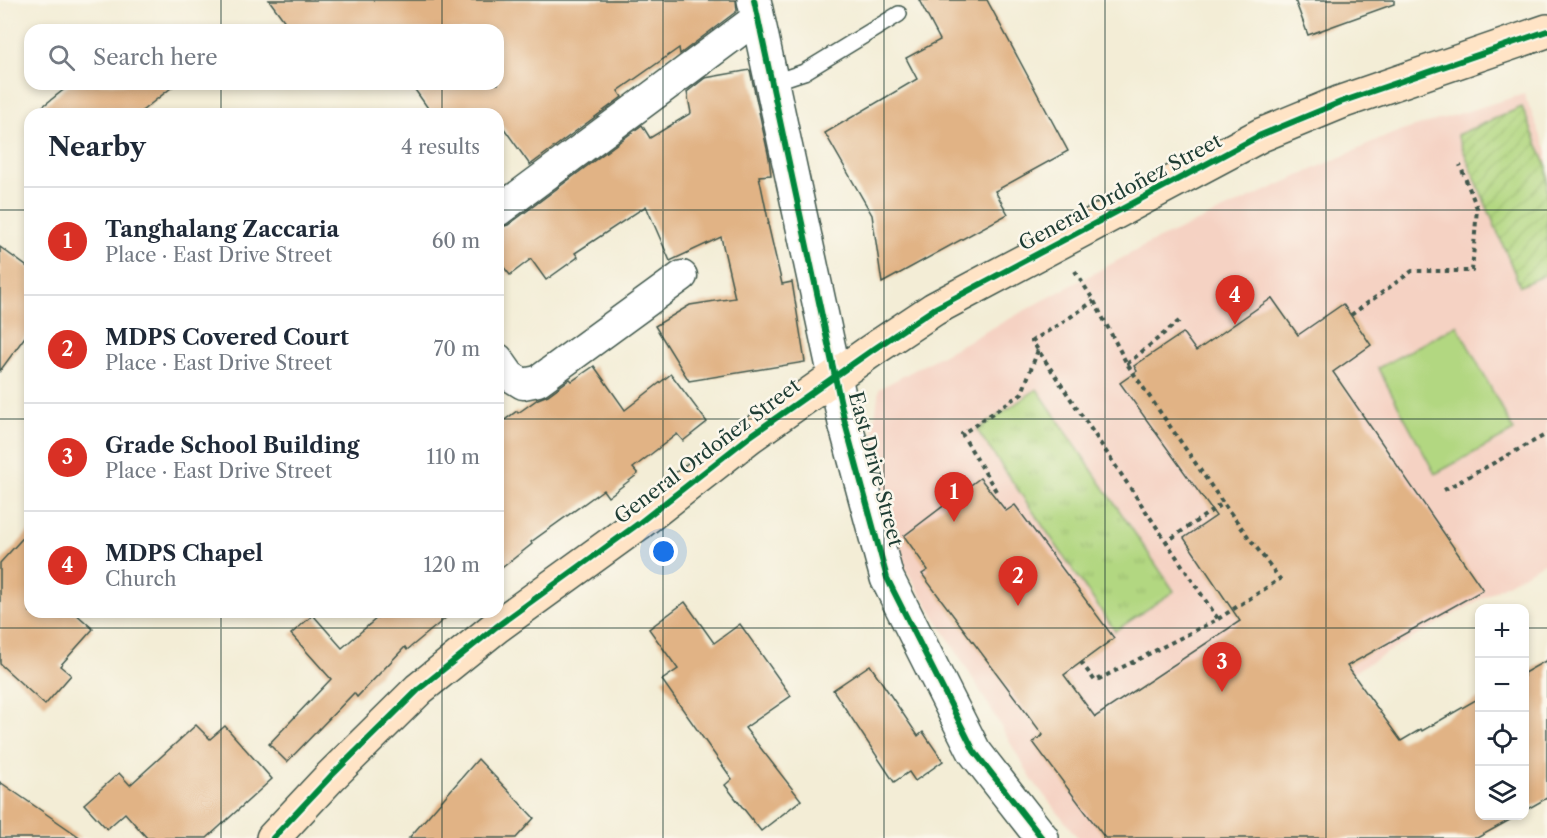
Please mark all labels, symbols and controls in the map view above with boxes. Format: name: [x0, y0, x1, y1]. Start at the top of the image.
search box: [24, 24, 504, 90]
icon: search: [45, 41, 78, 74]
text: Search here: [93, 44, 218, 71]
street label: General Ordoñez Street: [1014, 128, 1226, 256]
text: Nearby: [48, 131, 146, 163]
text: 4 results: [401, 135, 480, 159]
text: Tanghalang Zaccaria: [105, 216, 339, 243]
text: 1: [63, 229, 72, 253]
text: 60 m: [432, 229, 480, 253]
text: Place · East Drive Street: [105, 243, 332, 267]
pin: 4: [1216, 276, 1254, 325]
text: MDPS Covered Court: [105, 324, 349, 351]
text: 2: [62, 337, 73, 361]
text: 70 m: [434, 337, 480, 361]
text: Place · East Drive Street: [105, 351, 332, 375]
street label: General Ordoñez Street: [609, 373, 805, 529]
street label: East Drive Street: [844, 389, 908, 549]
text: Grade School Building: [105, 432, 360, 459]
text: 3: [62, 445, 73, 469]
text: 110 m: [427, 445, 480, 469]
text: Place · East Drive Street: [105, 459, 332, 483]
pin: 1: [934, 472, 974, 522]
your location: [649, 537, 678, 566]
text: MDPS Chapel: [105, 540, 263, 567]
text: 4: [62, 553, 73, 577]
text: 120 m: [423, 553, 480, 577]
pin: 2: [998, 556, 1038, 606]
text: Church: [105, 567, 176, 591]
map controls: [1475, 604, 1529, 820]
button: +: [1475, 604, 1529, 658]
pin: 3: [1202, 642, 1242, 692]
button: −: [1475, 658, 1529, 712]
button: locate: [1475, 712, 1529, 766]
button: layers: [1475, 766, 1529, 820]

